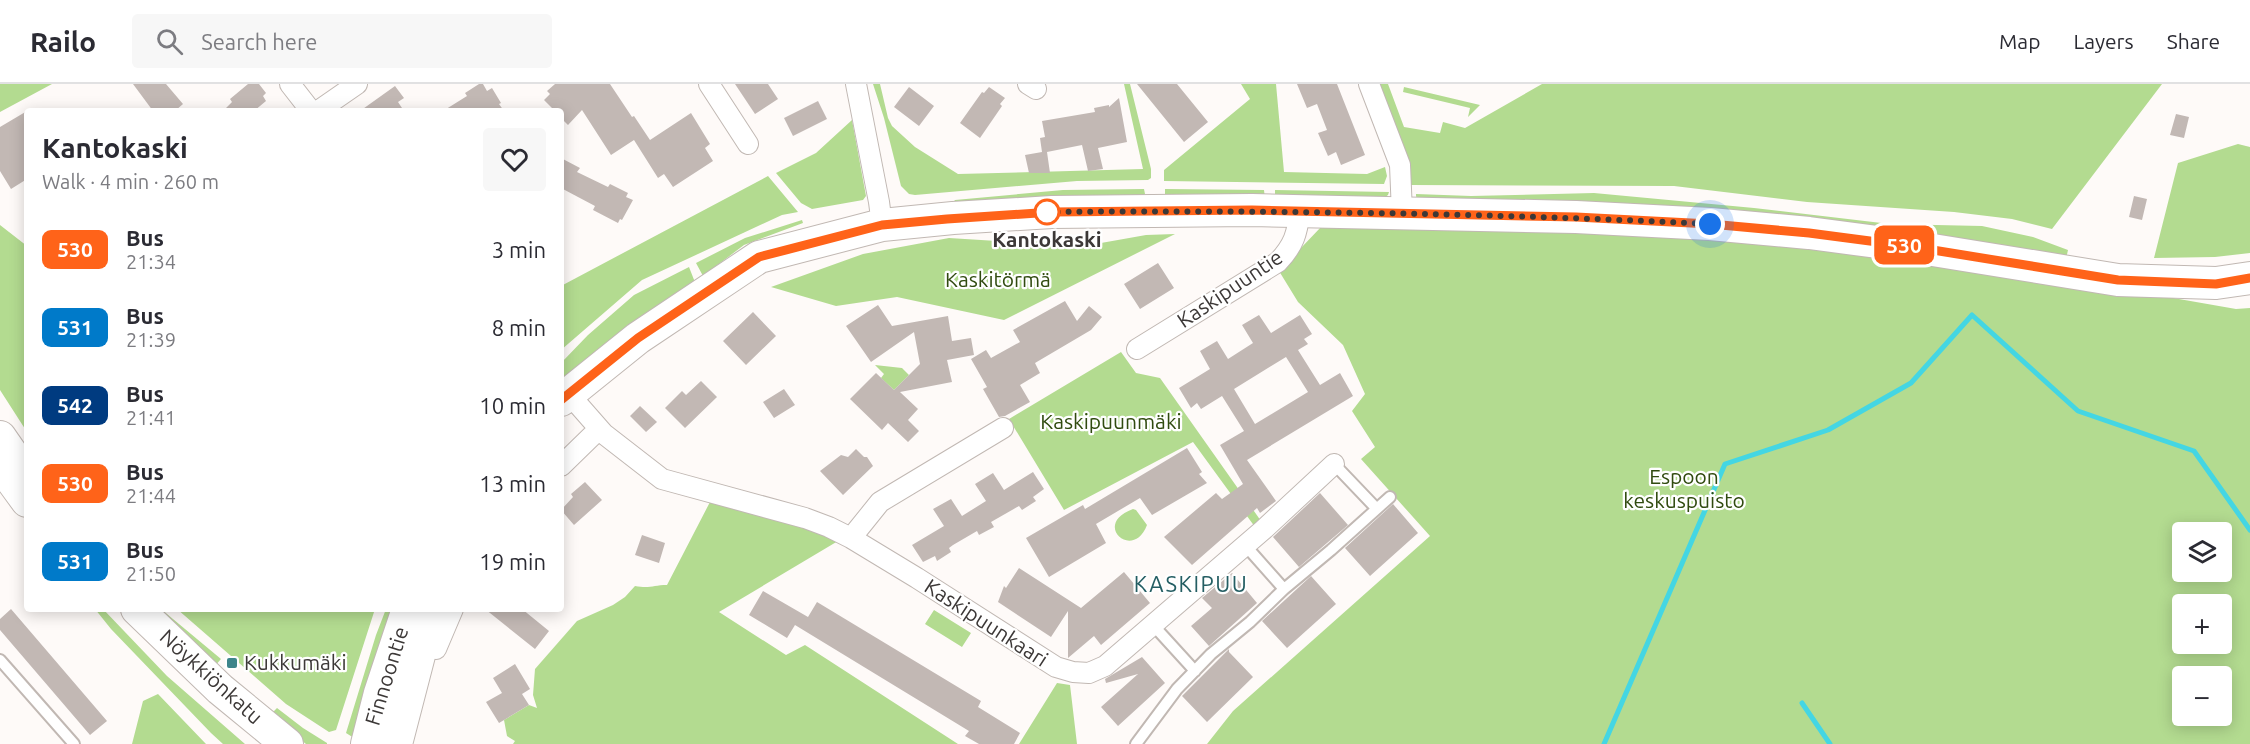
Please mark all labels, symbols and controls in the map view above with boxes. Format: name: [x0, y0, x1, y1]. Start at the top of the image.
search box: [132, 14, 552, 68]
icon: search: [153, 25, 186, 58]
text: Railo: [30, 26, 96, 57]
text: Search here: [201, 29, 317, 54]
text: Map: [1999, 29, 2040, 53]
text: Layers: [2073, 29, 2134, 53]
text: Share: [2167, 29, 2220, 53]
button: heart: [483, 128, 546, 191]
text: Kantokaski: [42, 132, 188, 163]
text: Walk · 4 min · 260 m: [42, 170, 219, 193]
marker: Kantokaski: [1034, 199, 1060, 225]
your location: [1695, 209, 1725, 239]
text: Bus: [126, 225, 164, 250]
line badge: 530: [1870, 226, 1938, 264]
place label: Kantokaski: [992, 227, 1102, 251]
text: 530: [1886, 233, 1922, 257]
text: 530: [57, 237, 93, 261]
text: 3 min: [492, 237, 546, 262]
street label: Kaskipuuntie: [1172, 244, 1287, 332]
text: 21:34: [126, 250, 176, 273]
park label: Kaskitörmä: [945, 267, 1051, 291]
text: Bus: [126, 303, 164, 328]
text: 531: [57, 315, 93, 339]
text: 8 min: [492, 315, 546, 340]
text: 21:39: [126, 328, 176, 351]
text: Bus: [126, 381, 164, 406]
text: 542: [57, 393, 93, 417]
text: 10 min: [479, 393, 546, 418]
text: 21:41: [126, 406, 176, 429]
park label: Kaskipuunmäki: [1040, 409, 1182, 433]
text: Bus: [126, 459, 164, 484]
park label: Espoon keskuspuisto: [1623, 464, 1745, 512]
text: 530: [57, 471, 93, 495]
text: 13 min: [479, 471, 546, 496]
text: 21:44: [126, 484, 176, 507]
map controls: [2172, 522, 2232, 726]
button: layers: [2172, 522, 2232, 582]
text: Bus: [126, 537, 164, 562]
text: 531: [57, 549, 93, 573]
text: 19 min: [479, 549, 546, 574]
text: 21:50: [126, 562, 176, 585]
district label: KASKIPUU: [1134, 571, 1248, 596]
street label: Kaskipuunkaari: [921, 573, 1053, 671]
button: +: [2172, 594, 2232, 654]
street label: Nöykkiönkatu: [155, 624, 268, 729]
street label: Finnoontie: [360, 624, 412, 728]
place label: Kukkumäki: [244, 650, 347, 674]
marker: Kukkumäki: [225, 656, 239, 670]
button: −: [2172, 666, 2232, 726]

